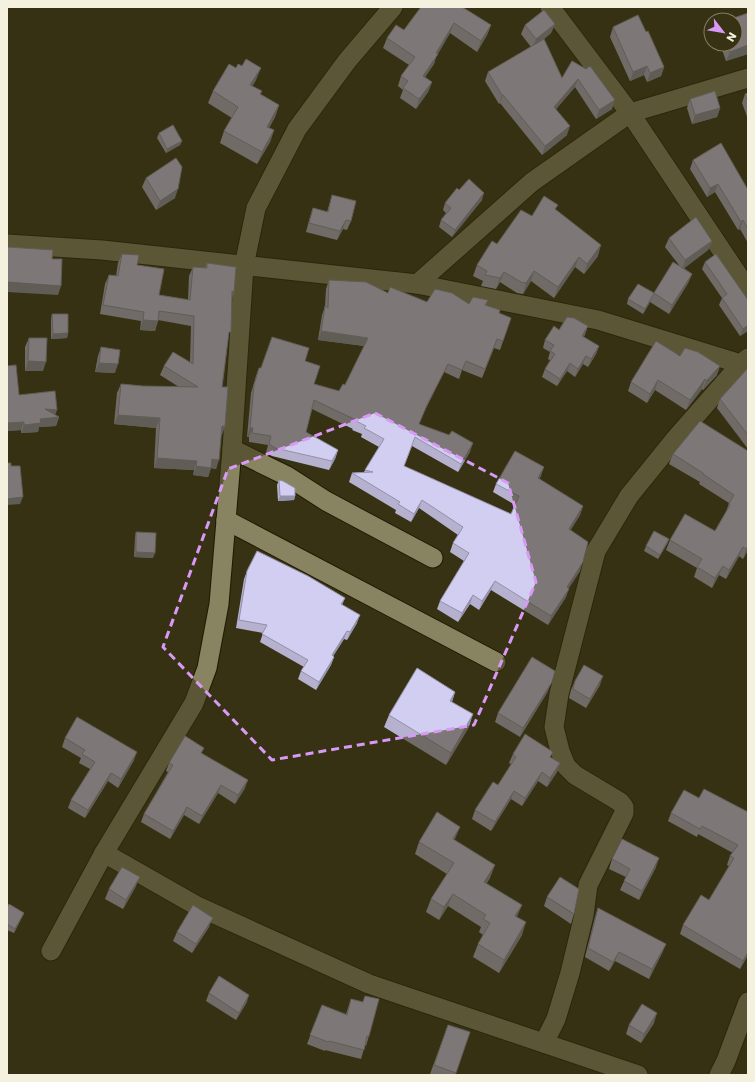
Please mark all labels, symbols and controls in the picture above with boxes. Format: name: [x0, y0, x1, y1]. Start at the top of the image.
north arrow: [703, 12, 743, 52]
text: N: [723, 29, 741, 45]

